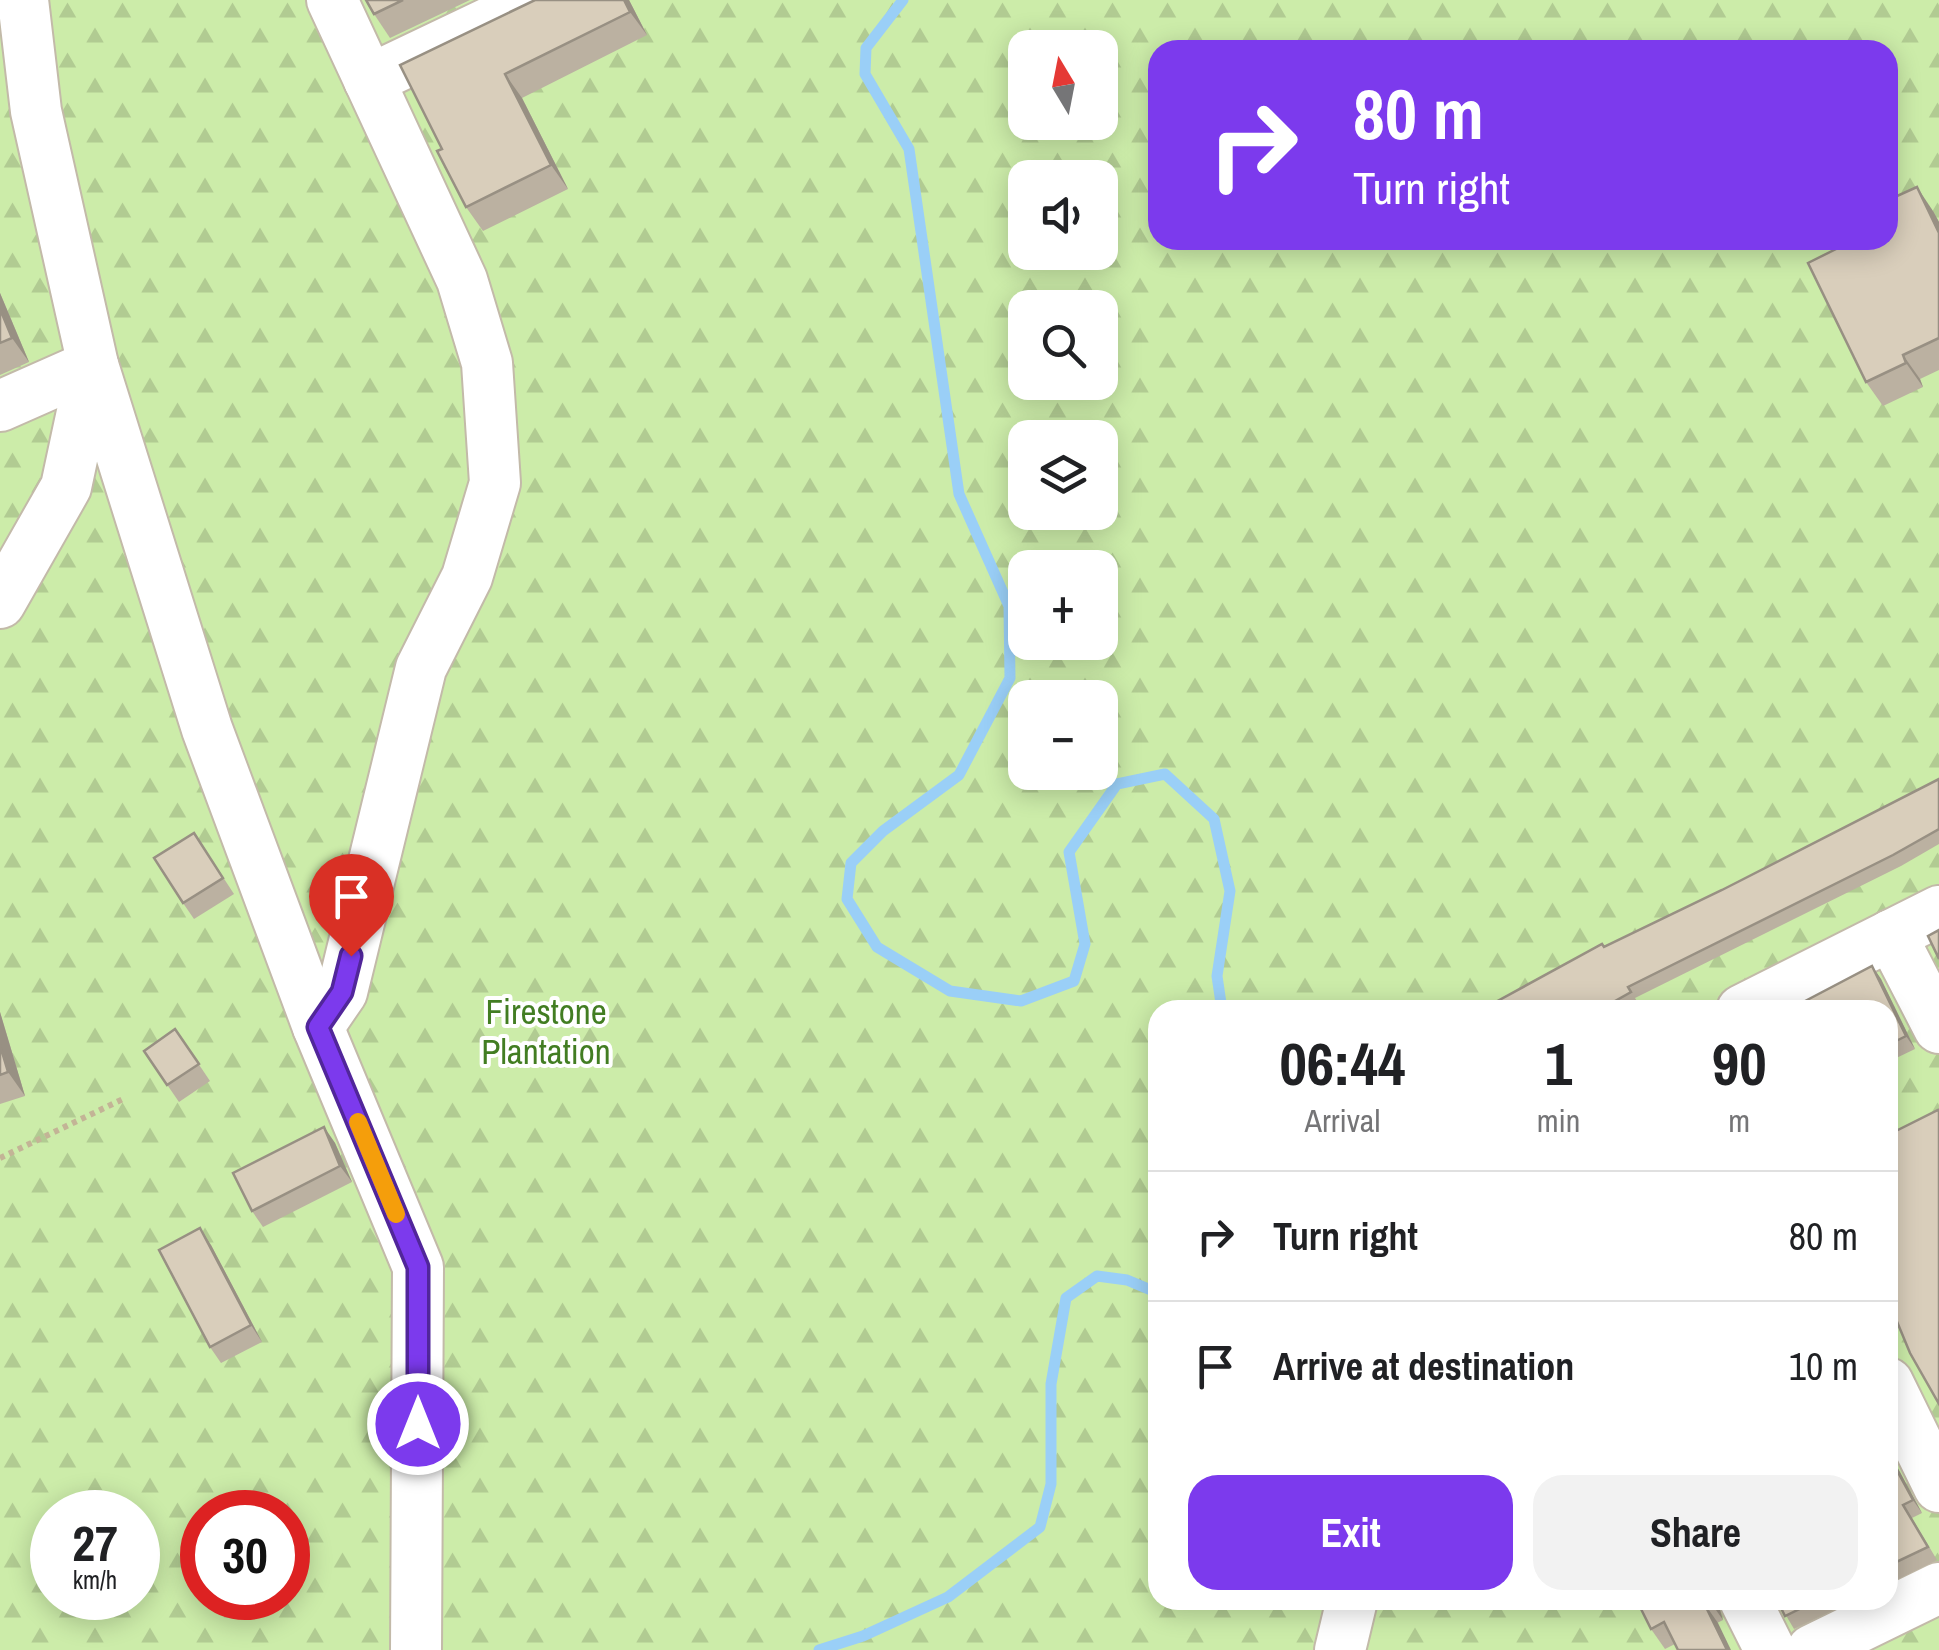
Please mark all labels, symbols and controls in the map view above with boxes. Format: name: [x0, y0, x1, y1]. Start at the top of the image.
north arrow: [1008, 30, 1118, 140]
map controls: [1008, 30, 1118, 790]
text: 80 m: [1353, 67, 1484, 161]
icon: right: [1188, 80, 1318, 210]
text: Turn right: [1353, 157, 1510, 218]
button: sound: [1008, 160, 1118, 270]
button: search: [1008, 290, 1118, 400]
button: layers: [1008, 420, 1118, 530]
button: +: [1008, 550, 1118, 660]
button: −: [1008, 680, 1118, 790]
pin: [309, 854, 394, 957]
icon: arrive: [324, 869, 379, 924]
park label: Firestone Plantation: [481, 988, 611, 1075]
text: 06:44: [1279, 1023, 1405, 1104]
text: 1: [1545, 1023, 1572, 1104]
text: 90: [1712, 1023, 1767, 1104]
text: Arrival: [1304, 1099, 1380, 1142]
text: min: [1537, 1099, 1580, 1142]
text: m: [1728, 1099, 1750, 1142]
icon: right: [1188, 1209, 1243, 1264]
text: Turn right: [1273, 1211, 1418, 1262]
text: 80 m: [1789, 1211, 1858, 1262]
icon: arrive: [1188, 1339, 1243, 1394]
text: Arrive at destination: [1273, 1341, 1574, 1392]
text: 10 m: [1789, 1341, 1858, 1392]
position arrow: [366, 1372, 470, 1476]
button: Exit: [1188, 1475, 1513, 1590]
button: Share: [1533, 1475, 1858, 1590]
speed limit sign: 30: [180, 1490, 310, 1620]
text: 27: [72, 1509, 118, 1577]
text: km/h: [73, 1563, 117, 1597]

